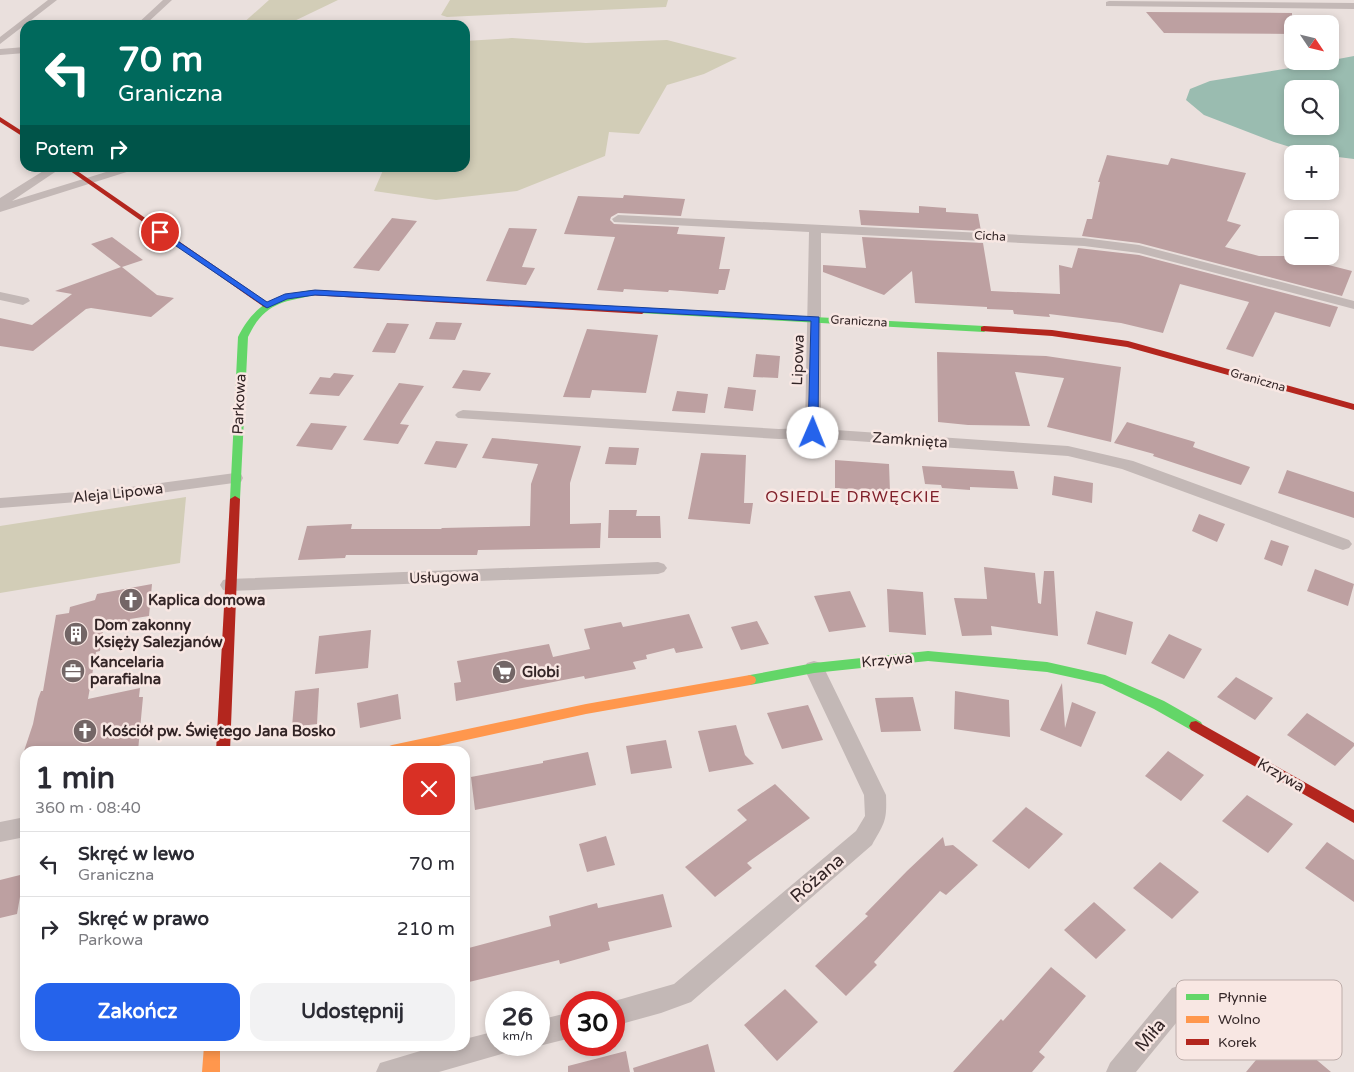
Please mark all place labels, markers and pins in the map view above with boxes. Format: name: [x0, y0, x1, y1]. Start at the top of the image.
pin: [139, 211, 181, 253]
church icon: Kaplica domowa: [118, 587, 144, 613]
place label: Kaplica domowa: [148, 591, 265, 610]
place label: Dom zakonny Księży Salezjanów: [94, 616, 223, 652]
building icon: Dom zakonny Księży Salezjanów: [63, 621, 89, 647]
place label: Kancelaria parafialna: [90, 653, 164, 689]
office icon: Kancelaria parafialna: [60, 658, 86, 684]
supermarket icon: Globi: [491, 659, 517, 685]
place label: Globi: [522, 663, 559, 681]
church icon: Kościół pw. Świętego Jana Bosko: [72, 718, 98, 744]
place label: Kościół pw. Świętego Jana Bosko: [102, 721, 336, 741]

